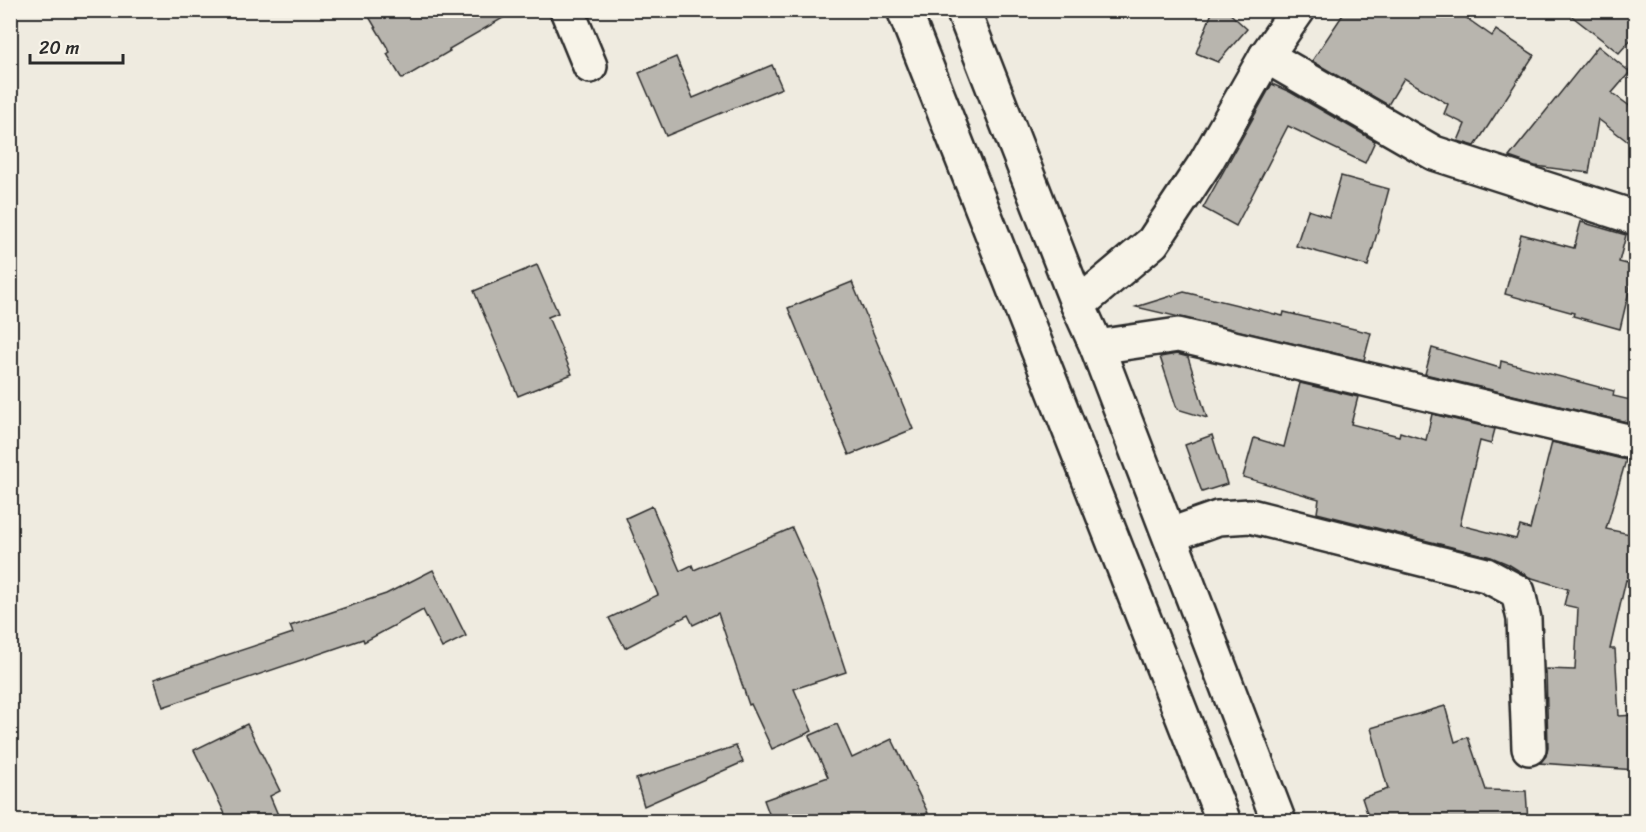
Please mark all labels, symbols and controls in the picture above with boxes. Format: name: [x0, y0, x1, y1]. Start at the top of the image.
scale bar: [30, 27, 123, 65]
text: 20 m: [39, 32, 79, 64]

